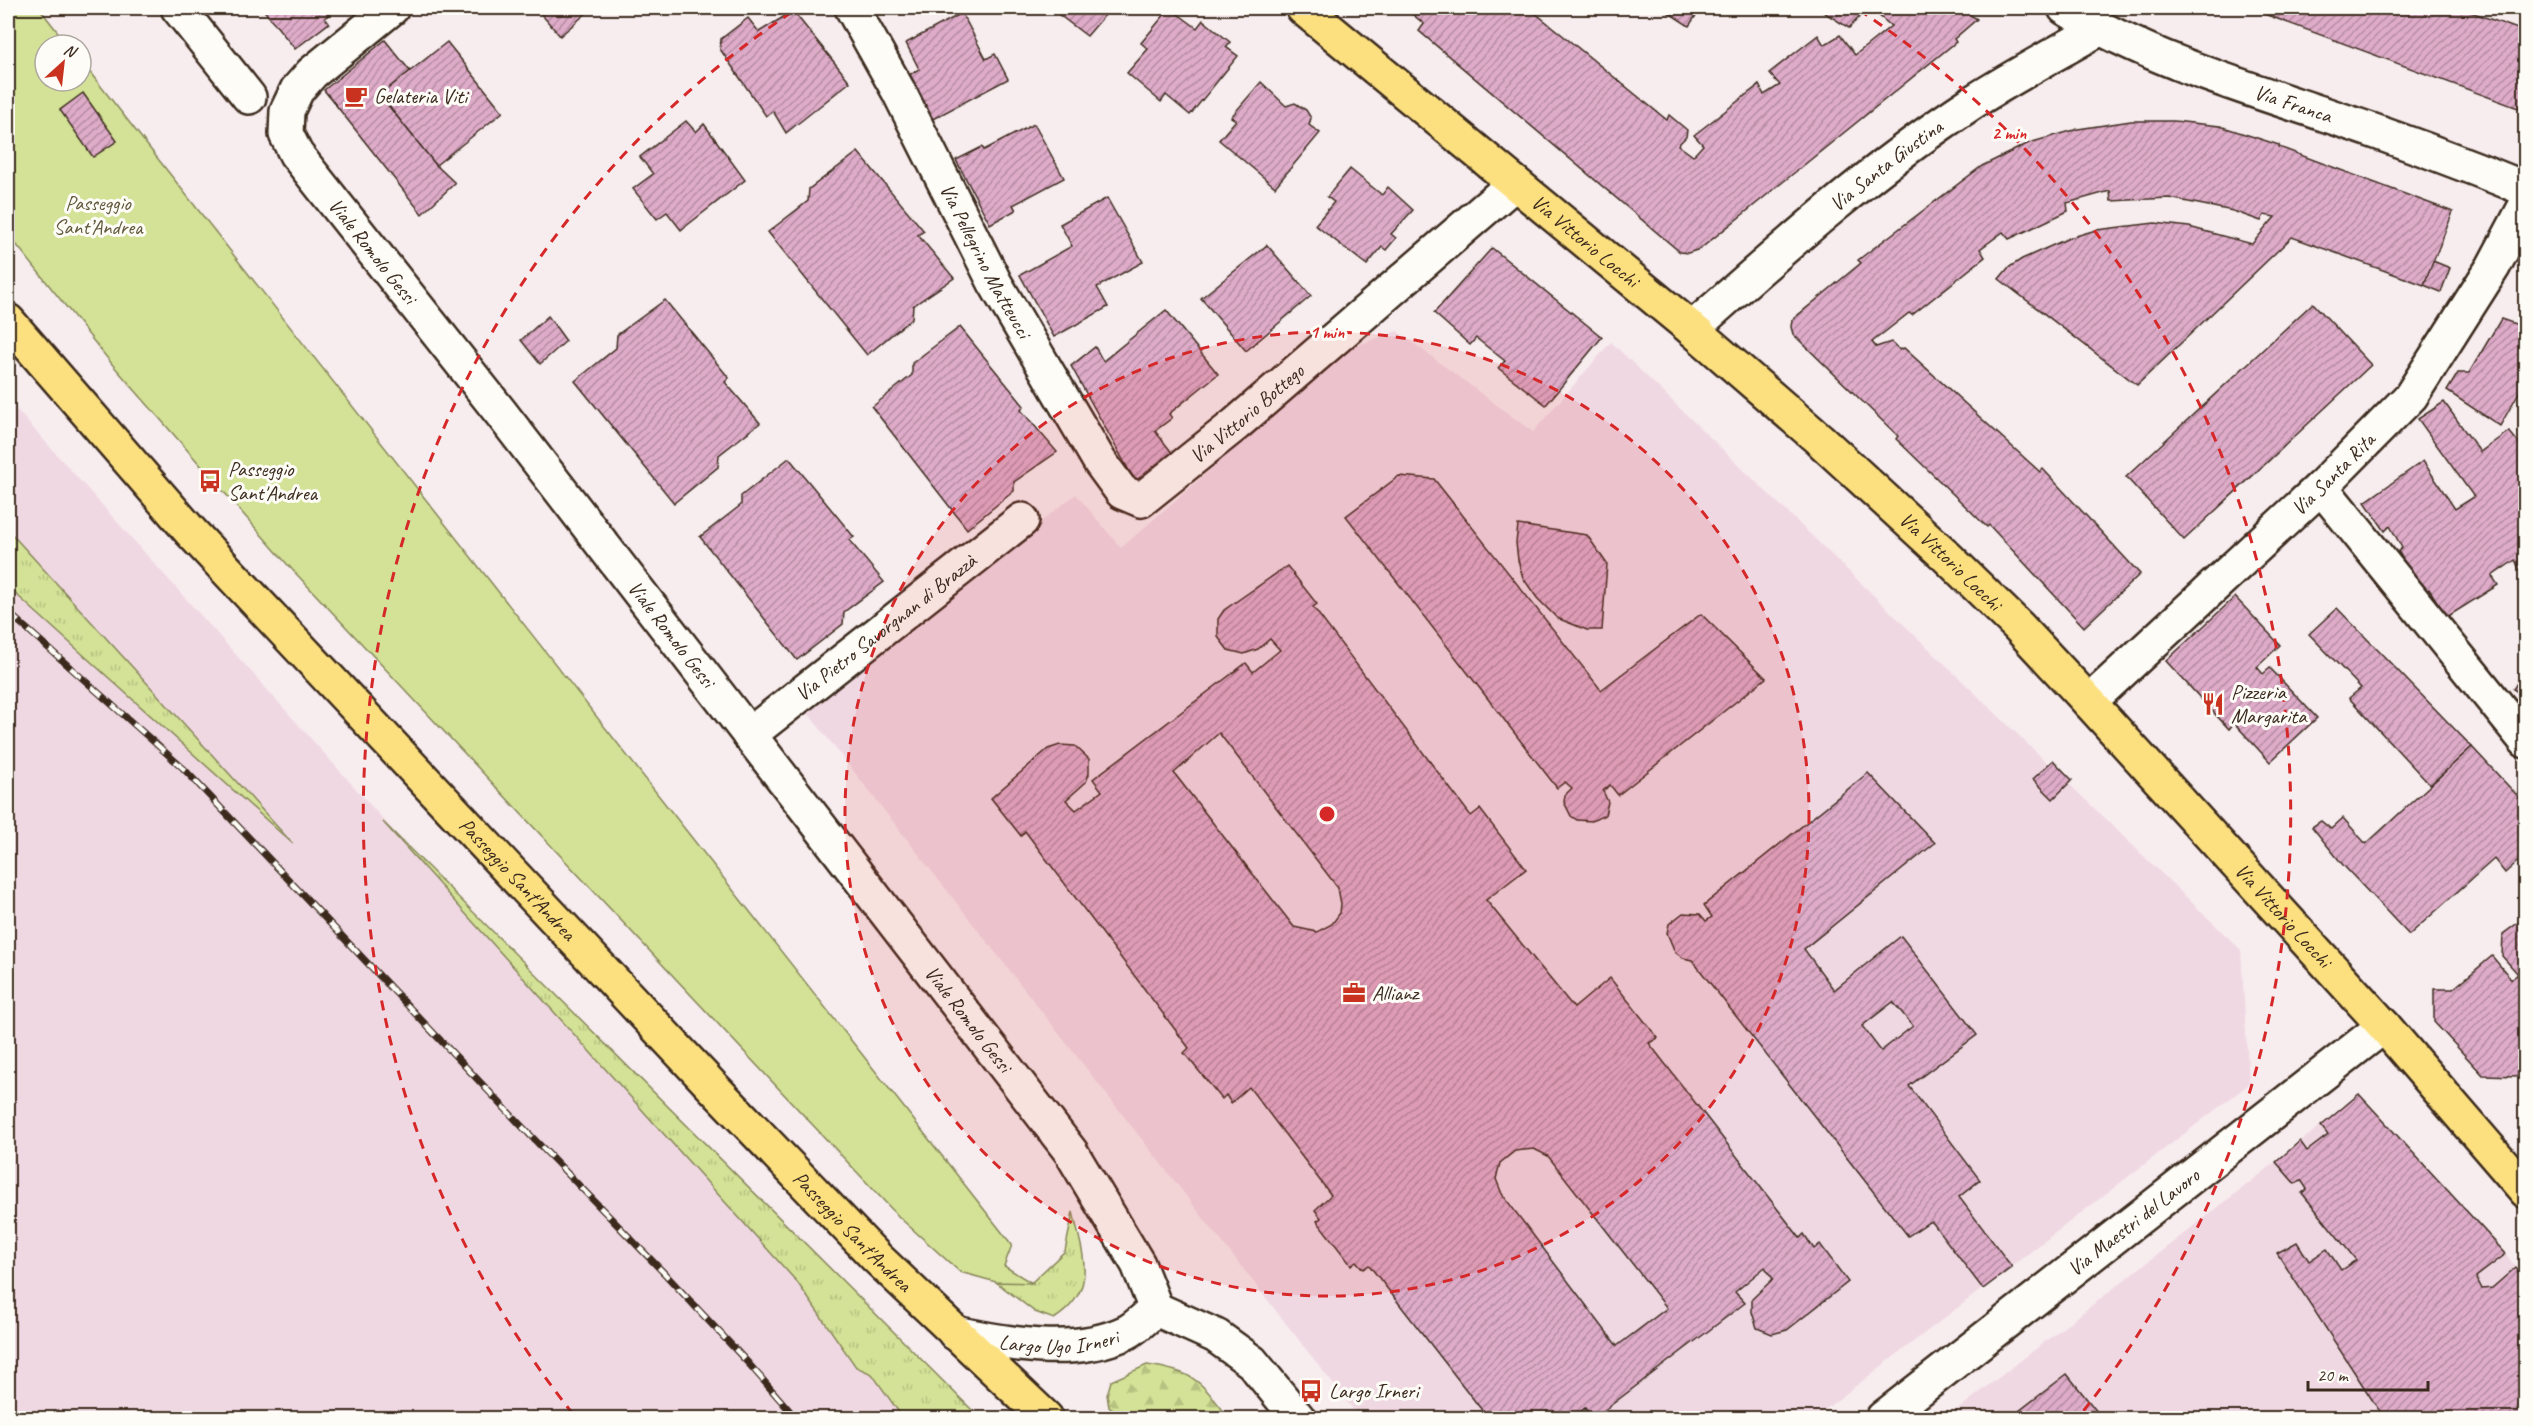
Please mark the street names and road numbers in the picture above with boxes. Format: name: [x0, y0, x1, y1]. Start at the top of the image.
street label: Via Franca: [2251, 79, 2337, 129]
street label: Via Santa Giustina: [1824, 113, 1949, 217]
street label: Via Pellegrino Matteucci: [934, 179, 1039, 345]
street label: Via Vittorio Locchi: [1526, 189, 1647, 295]
street label: Viale Romolo Gessi: [323, 193, 424, 311]
street label: Via Vittorio Bottego: [1184, 357, 1310, 469]
street label: Via Santa Rita: [2286, 425, 2382, 521]
street label: Via Vittorio Locchi: [1894, 506, 2010, 618]
street label: Via Pietro Savorgnan di Brazzà: [790, 547, 983, 707]
street label: Viale Romolo Gessi: [622, 576, 723, 695]
street label: Passeggio Sant'Andrea: [454, 812, 583, 947]
street label: Via Vittorio Locchi: [2229, 858, 2339, 975]
street label: Viale Romolo Gessi: [919, 960, 1020, 1080]
street label: Via Maestri del Lavoro: [2062, 1161, 2206, 1282]
street label: Passeggio Sant'Andrea: [788, 1166, 919, 1298]
street label: Largo Ugo Irneri: [997, 1323, 1125, 1359]

